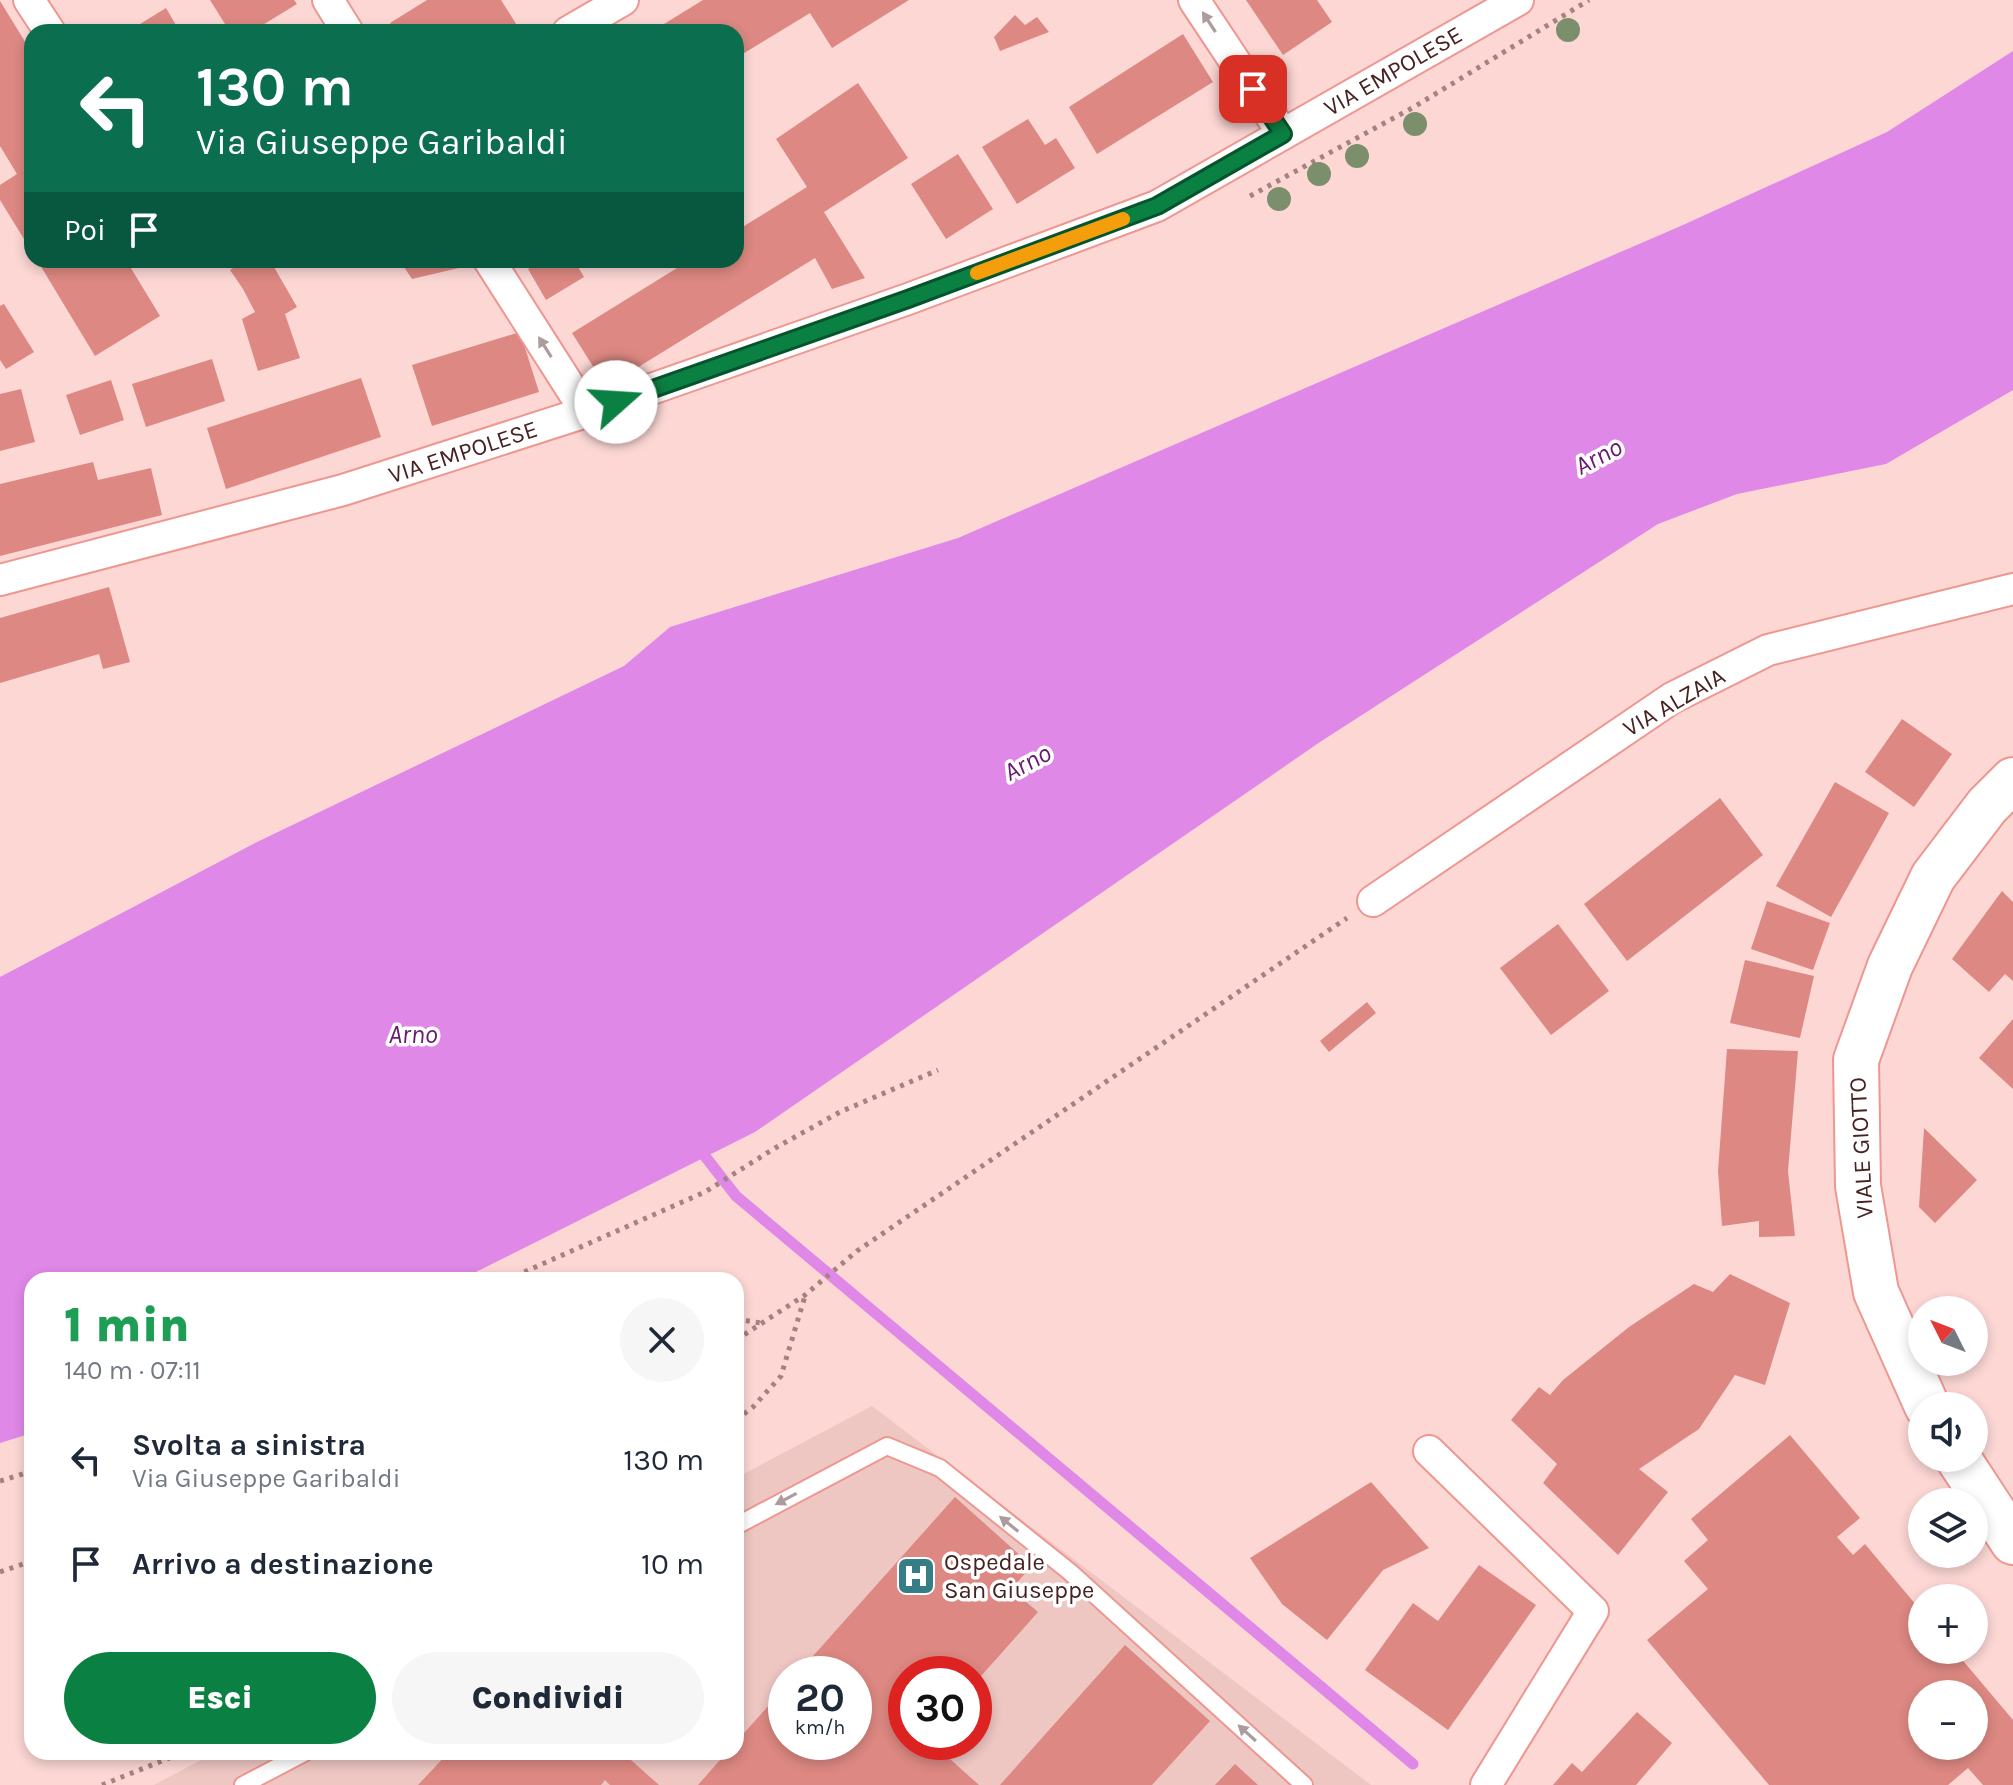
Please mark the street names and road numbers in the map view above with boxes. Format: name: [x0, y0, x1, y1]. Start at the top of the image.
street label: VIA EMPOLESE: [1319, 20, 1467, 122]
street label: VIA EMPOLESE: [385, 415, 541, 489]
street label: VIA ALZAIA: [1618, 661, 1730, 742]
street label: VIALE GIOTTO: [1843, 1077, 1879, 1219]

